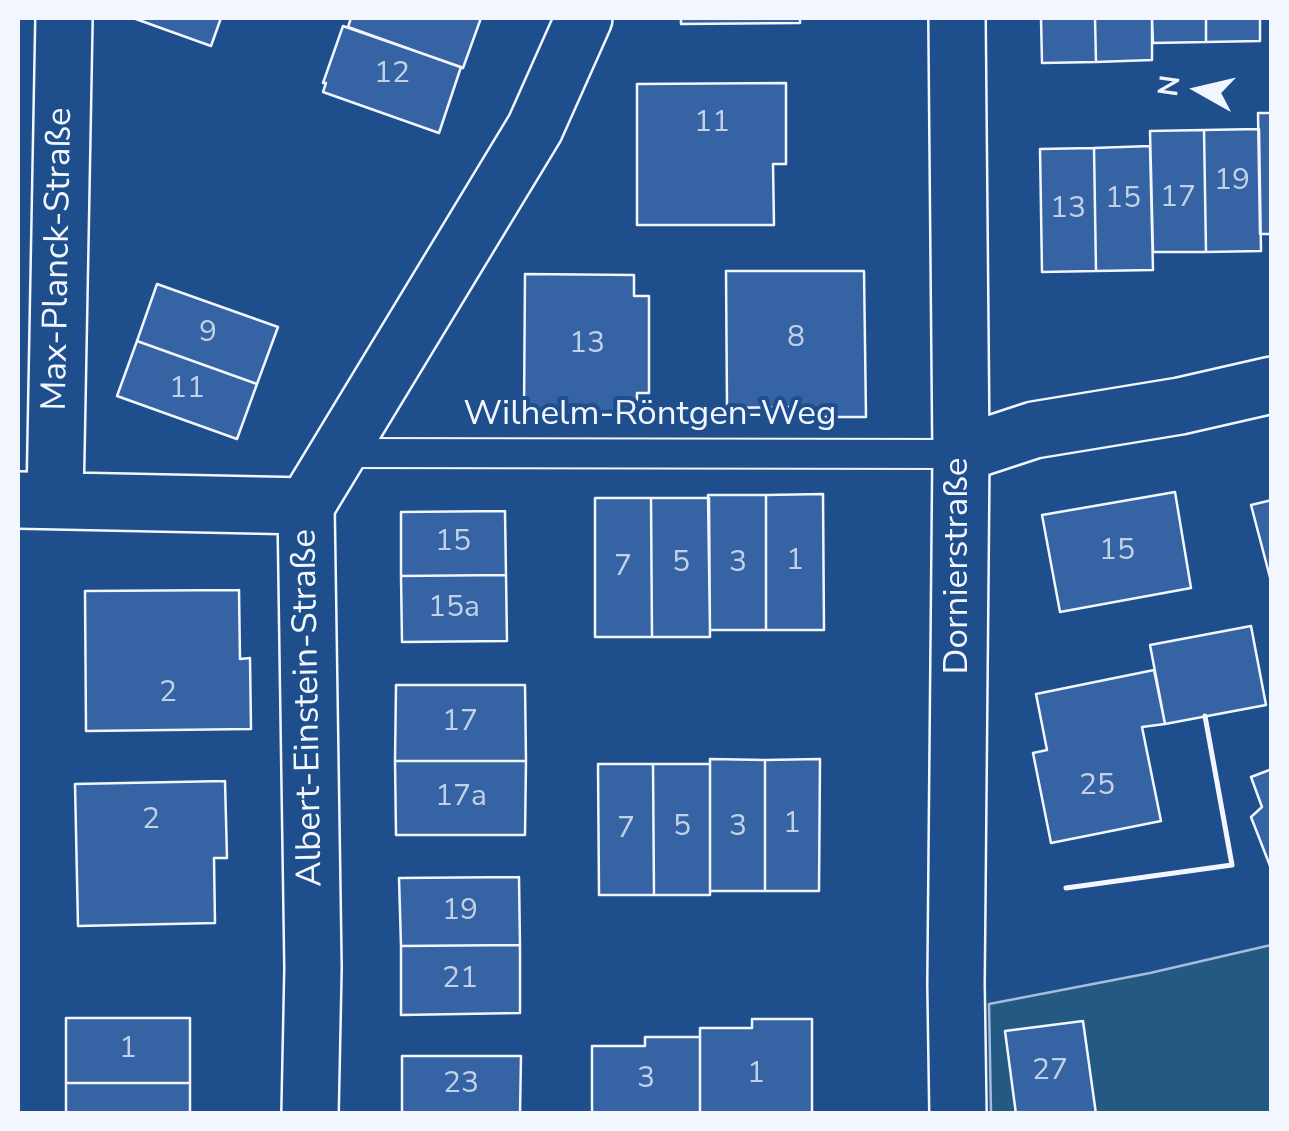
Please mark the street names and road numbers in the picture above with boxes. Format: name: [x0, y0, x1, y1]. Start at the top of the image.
street label: Max-Planck-Straße: [35, 107, 83, 411]
street label: Wilhelm-Röntgen-Weg: [464, 395, 836, 437]
street label: Dornierstraße: [938, 458, 980, 674]
street label: Albert-Einstein-Straße: [285, 529, 333, 887]

